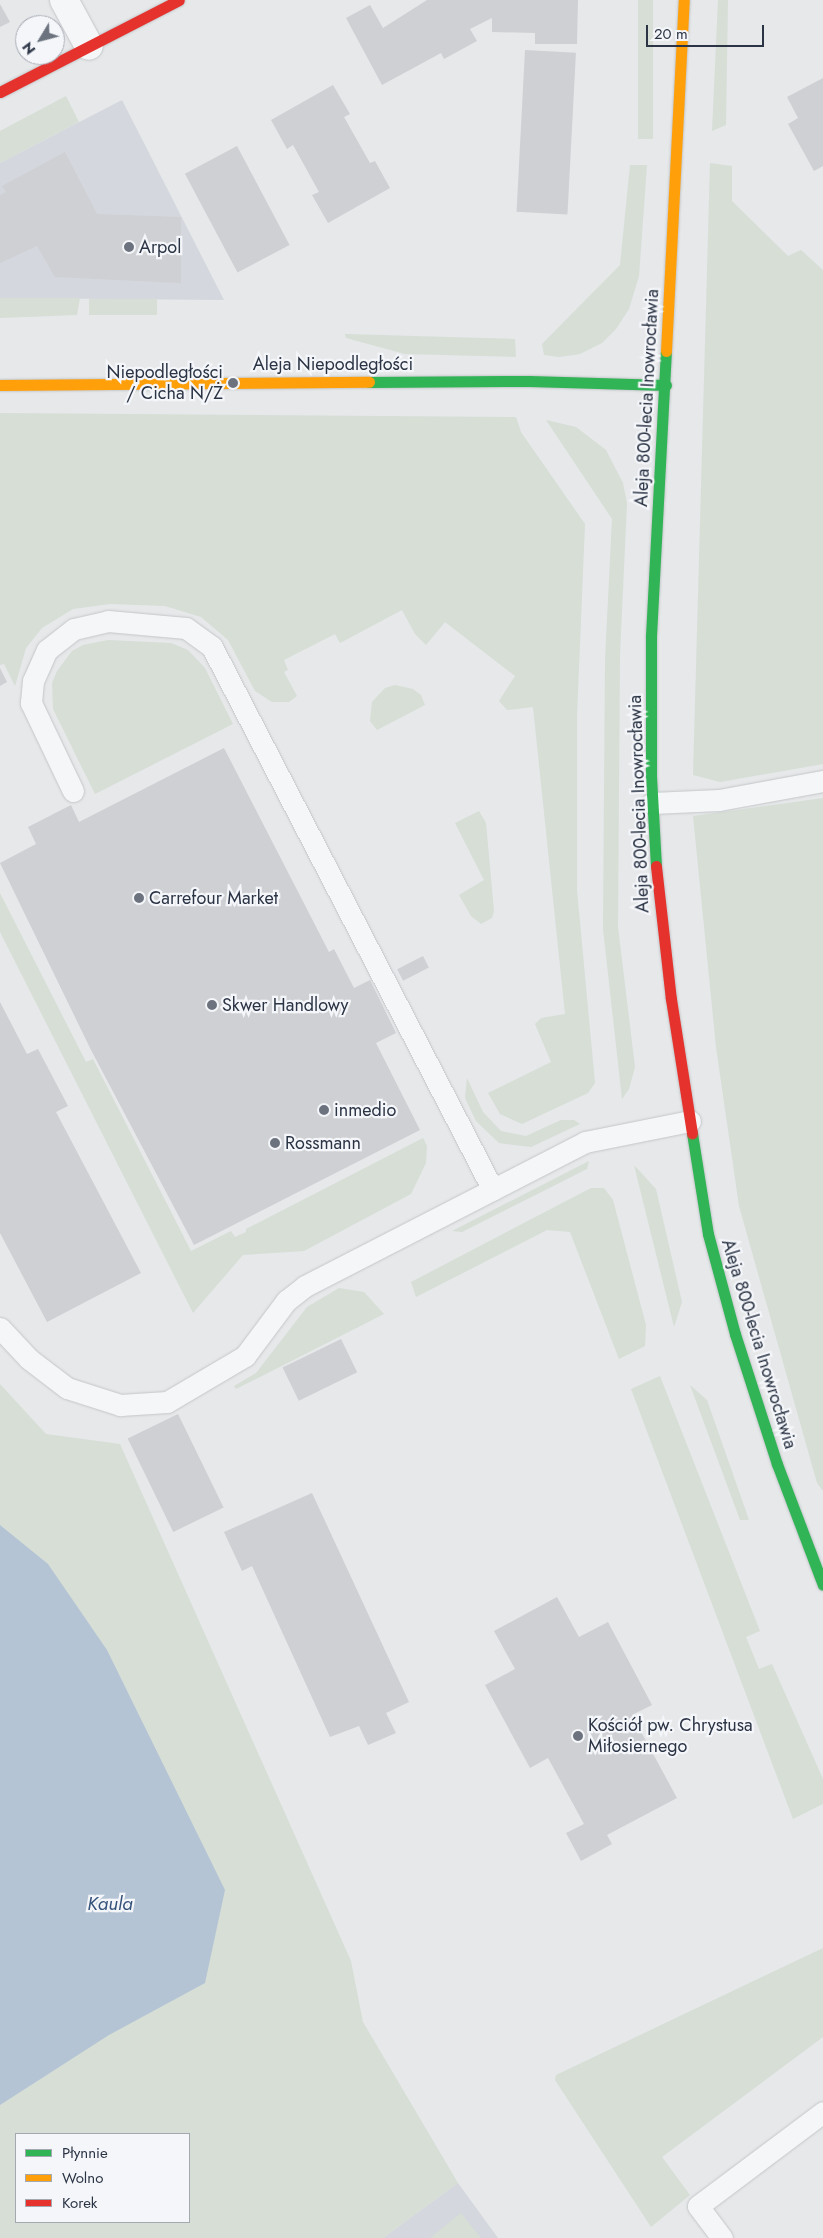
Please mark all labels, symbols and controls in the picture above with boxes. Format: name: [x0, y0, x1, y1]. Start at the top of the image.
north arrow: [15, 15, 65, 65]
scale bar: [648, 15, 766, 47]
text: 20 m: [654, 23, 688, 45]
text: N: [17, 38, 40, 59]
place label: Arpol: [139, 236, 181, 258]
marker: Arpol: [123, 241, 135, 253]
street label: Aleja 800-lecia Inowrocławia: [631, 289, 663, 507]
street label: Aleja Niepodległości: [253, 353, 413, 375]
place label: Niepodległości / Cicha N/Ż: [107, 362, 223, 404]
marker: Niepodległości / Cicha N/Ż: [227, 377, 239, 389]
street label: Aleja 800-lecia Inowrocławia: [624, 695, 654, 913]
place label: Carrefour Market: [149, 887, 278, 909]
marker: Carrefour Market: [133, 892, 145, 904]
place label: Skwer Handlowy: [222, 994, 349, 1016]
marker: Skwer Handlowy: [206, 999, 218, 1011]
place label: inmedio: [334, 1099, 396, 1121]
marker: inmedio: [318, 1104, 330, 1116]
place label: Rossmann: [285, 1132, 361, 1154]
marker: Rossmann: [269, 1137, 281, 1149]
street label: Aleja 800-lecia Inowrocławia: [717, 1237, 801, 1451]
place label: Kościół pw. Chrystusa Miłosiernego: [588, 1715, 753, 1758]
marker: Kościół pw. Chrystusa Miłosiernego: [572, 1730, 584, 1742]
water label: Kaula: [87, 1893, 133, 1915]
legend: [15, 2133, 190, 2223]
text: Płynnie: [62, 2142, 108, 2164]
text: Wolno: [62, 2167, 103, 2189]
text: Korek: [62, 2192, 97, 2214]

